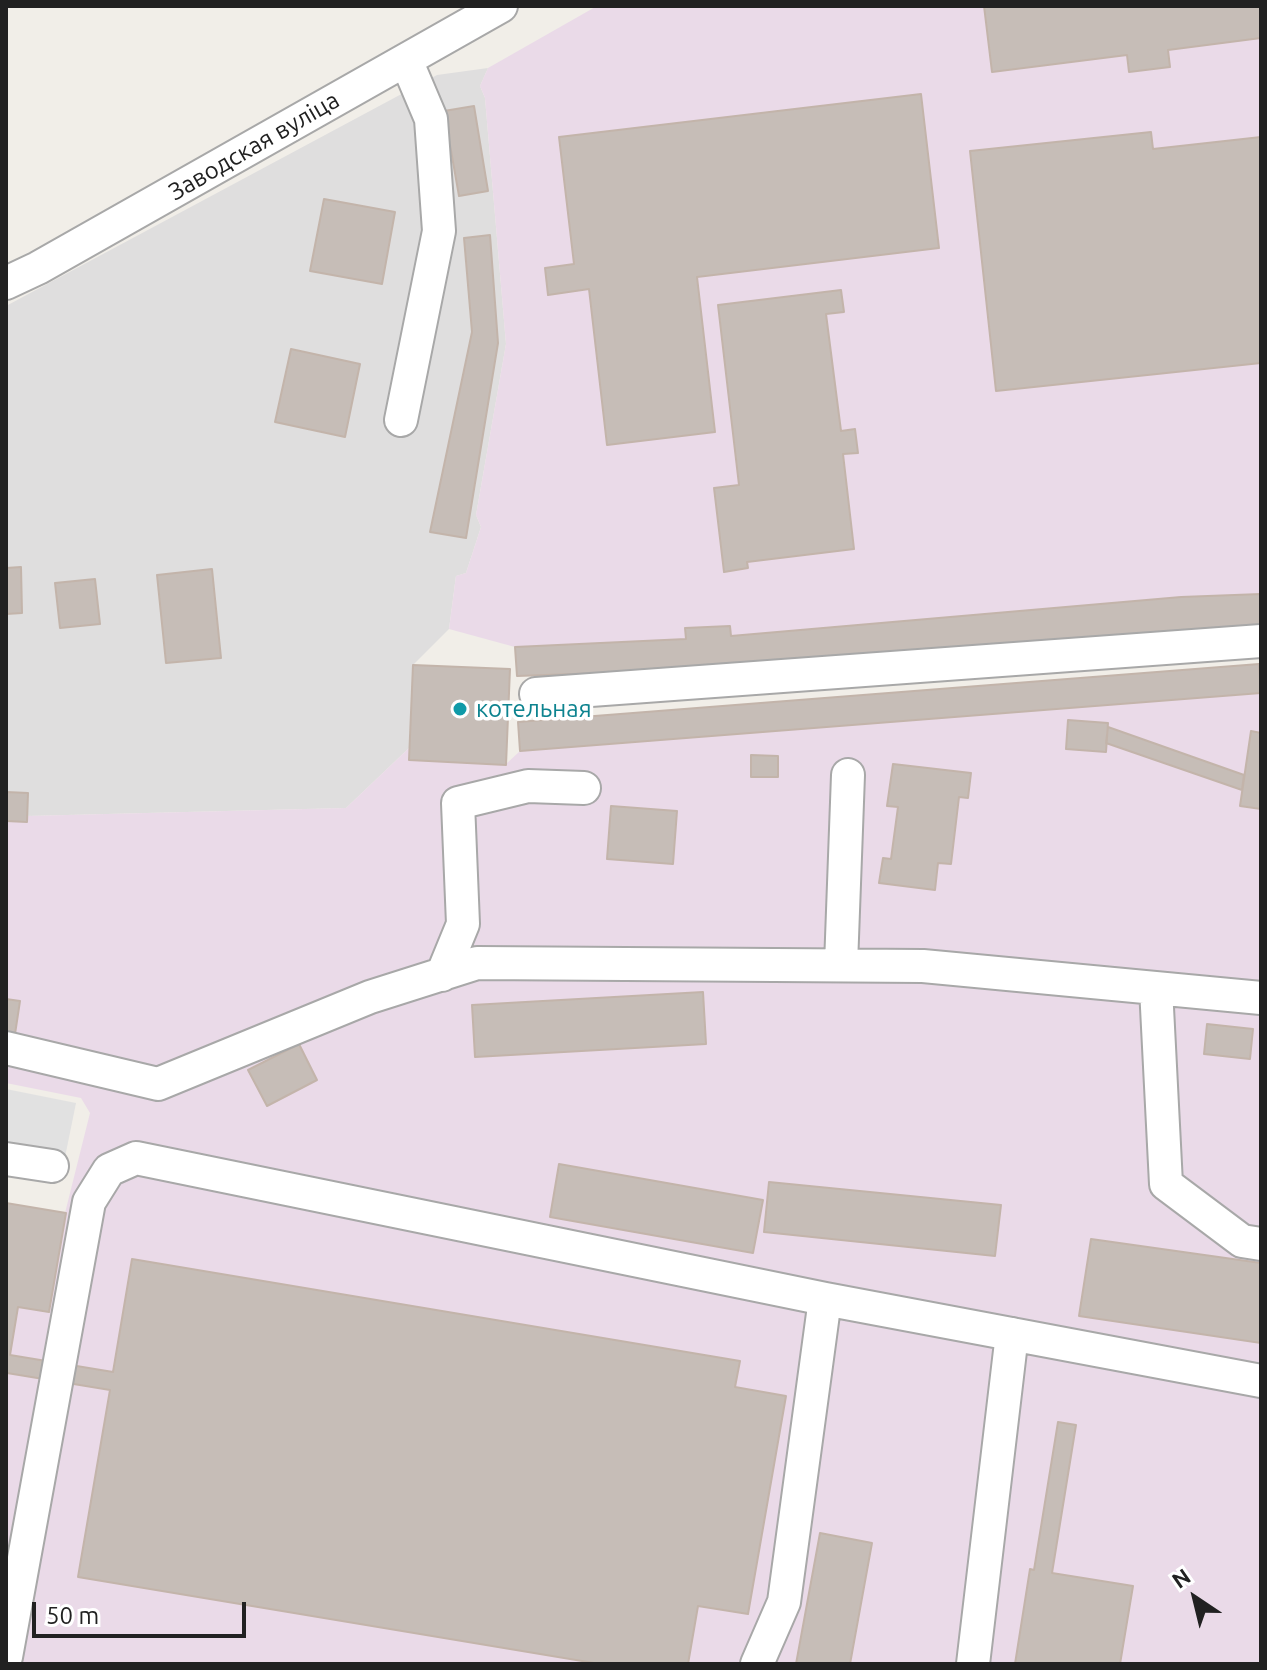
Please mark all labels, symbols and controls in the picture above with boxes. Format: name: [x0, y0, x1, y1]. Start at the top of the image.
street label: Заводская вуліца: [164, 86, 344, 206]
place label: котельная: [476, 695, 592, 723]
marker: котельная: [451, 700, 469, 718]
north arrow: [1155, 1558, 1235, 1638]
text: N: [1167, 1563, 1195, 1593]
scale bar: [36, 1586, 250, 1636]
text: 50 m: [46, 1602, 99, 1629]

